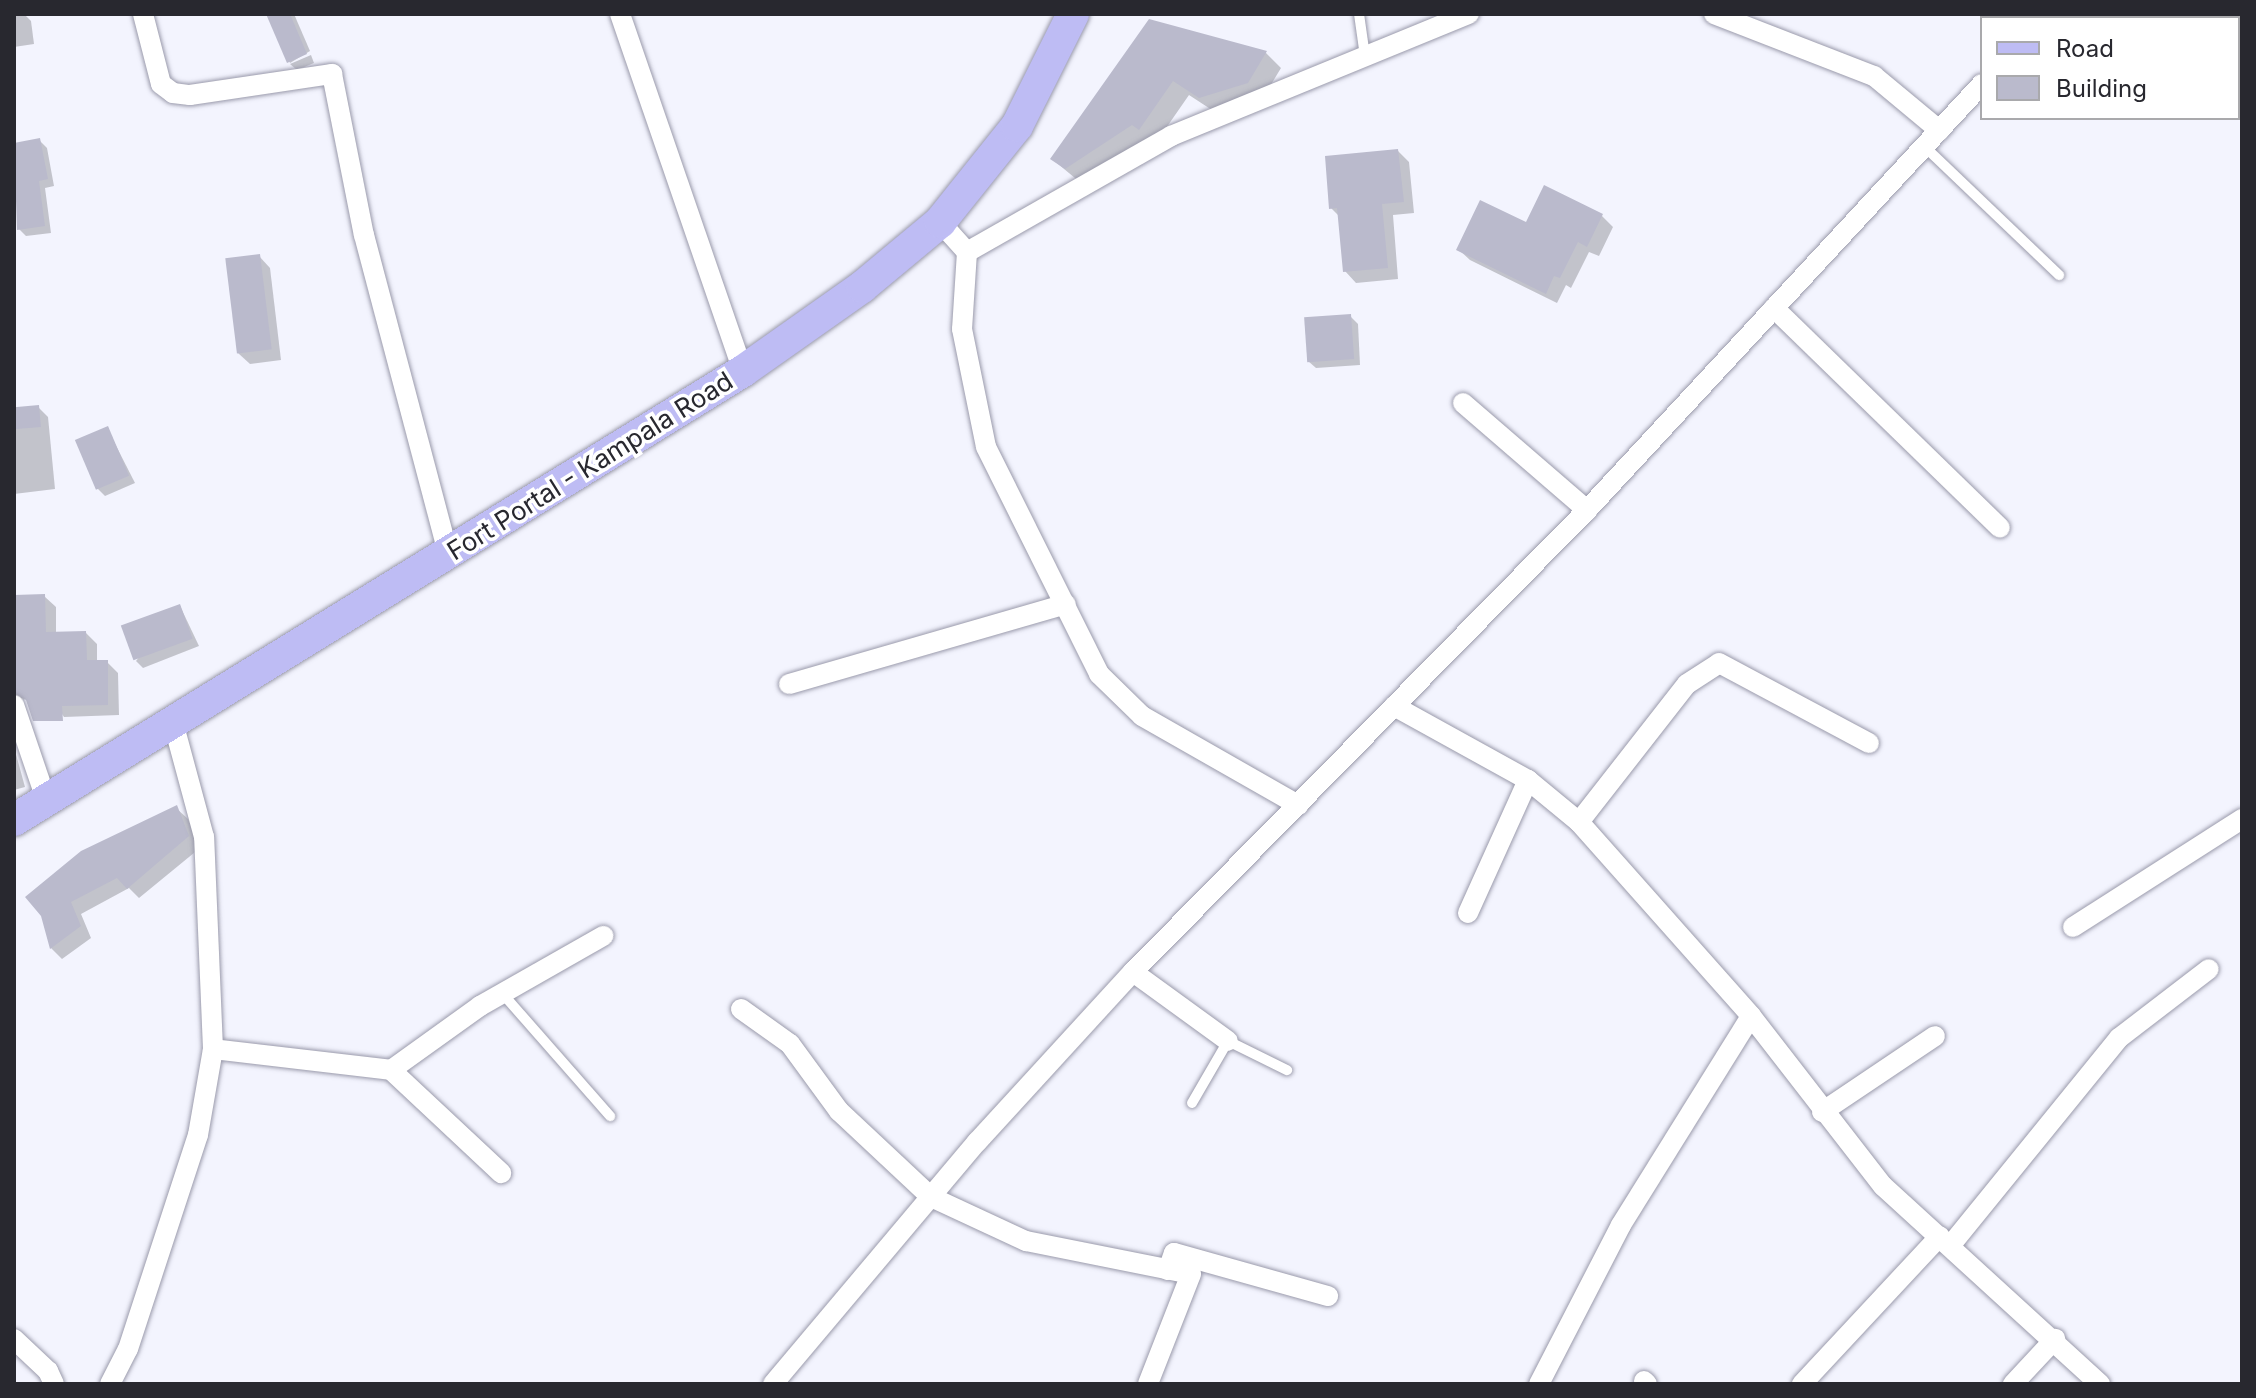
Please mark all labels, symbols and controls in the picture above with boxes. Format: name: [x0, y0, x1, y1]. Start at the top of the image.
legend: [1980, 16, 2240, 120]
text: Road: [2056, 34, 2114, 63]
text: Building: [2056, 74, 2147, 103]
street label: Fort Portal - Kampala Road: [441, 365, 739, 567]

